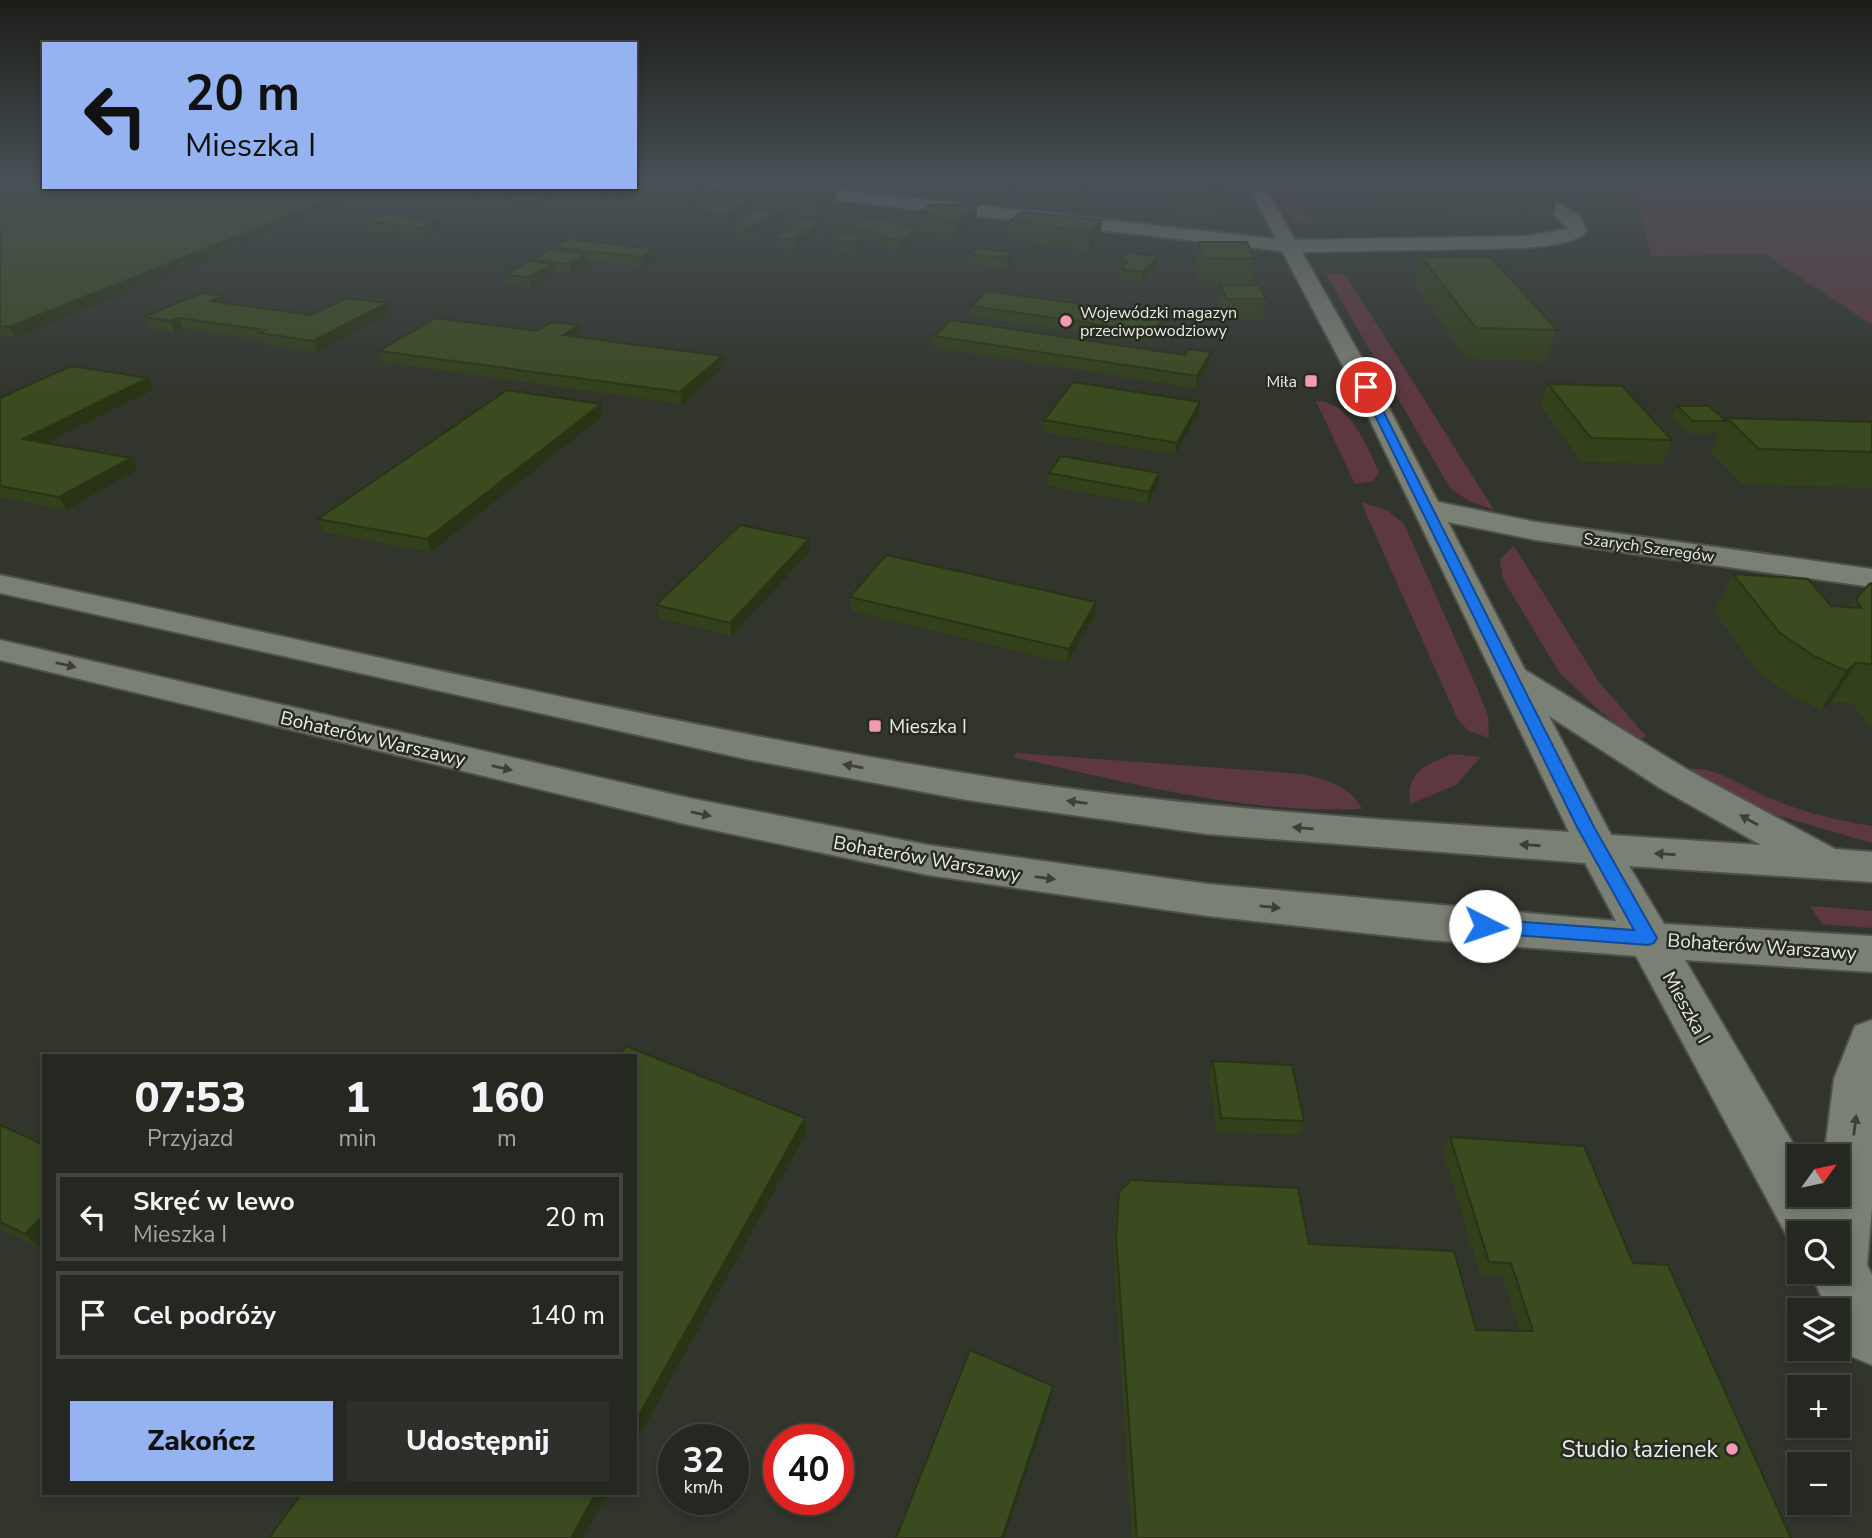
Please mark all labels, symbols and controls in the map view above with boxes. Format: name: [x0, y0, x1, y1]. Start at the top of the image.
text: 20 m: [185, 60, 300, 127]
icon: left: [70, 70, 161, 161]
text: Mieszka I: [185, 124, 316, 167]
place label: Wojewódzki magazyn przeciwpowodziowy: [1080, 302, 1237, 342]
marker: Wojewódzki magazyn przeciwpowodziowy: [1058, 313, 1074, 329]
pin: [1336, 357, 1396, 417]
icon: arrive: [1347, 368, 1385, 406]
place label: Miła: [1266, 371, 1297, 393]
marker: Miła: [1303, 373, 1319, 389]
street label: Szarych Szeregów: [1582, 528, 1716, 568]
one-way arrow: [55, 660, 77, 671]
street label: Bohaterów Warszawy: [278, 705, 468, 773]
place label: Mieszka I: [889, 714, 967, 740]
marker: Mieszka I: [867, 718, 883, 734]
one-way arrow: [842, 761, 864, 772]
one-way arrow: [491, 763, 513, 774]
one-way arrow: [1066, 796, 1088, 807]
one-way arrow: [690, 808, 712, 819]
one-way arrow: [1740, 814, 1759, 826]
one-way arrow: [1292, 822, 1314, 833]
street label: Bohaterów Warszawy: [831, 830, 1023, 888]
one-way arrow: [1519, 839, 1541, 850]
one-way arrow: [1654, 848, 1676, 859]
one-way arrow: [1034, 873, 1056, 884]
position arrow: [1448, 889, 1522, 963]
one-way arrow: [1259, 902, 1281, 913]
street label: Bohaterów Warszawy: [1667, 927, 1857, 967]
street label: Mieszka I: [1656, 967, 1716, 1048]
text: 07:53: [134, 1070, 246, 1127]
text: 1: [345, 1070, 370, 1127]
text: 160: [469, 1070, 545, 1127]
one-way arrow: [1849, 1114, 1860, 1136]
text: Przyjazd: [147, 1123, 233, 1154]
text: min: [339, 1123, 377, 1154]
text: m: [497, 1123, 517, 1154]
north arrow: [1787, 1144, 1850, 1208]
map controls: [1787, 1144, 1850, 1515]
text: Skręć w lewo: [133, 1184, 295, 1219]
icon: left: [74, 1198, 112, 1236]
text: 20 m: [545, 1200, 605, 1235]
text: Mieszka I: [133, 1219, 227, 1250]
button: search: [1787, 1221, 1850, 1284]
icon: arrive: [74, 1296, 112, 1334]
text: Cel podróży: [133, 1298, 276, 1333]
text: 140 m: [529, 1298, 605, 1333]
button: layers: [1787, 1298, 1850, 1361]
button: +: [1787, 1375, 1850, 1438]
button: Zakończ: [70, 1401, 333, 1481]
button: Udostępnij: [347, 1401, 609, 1481]
speed limit sign: 40: [763, 1424, 854, 1515]
place label: Studio łazienek: [1561, 1434, 1718, 1465]
text: 32: [682, 1437, 725, 1484]
marker: Studio łazienek: [1724, 1441, 1740, 1457]
button: −: [1787, 1452, 1850, 1515]
text: km/h: [684, 1475, 723, 1499]

